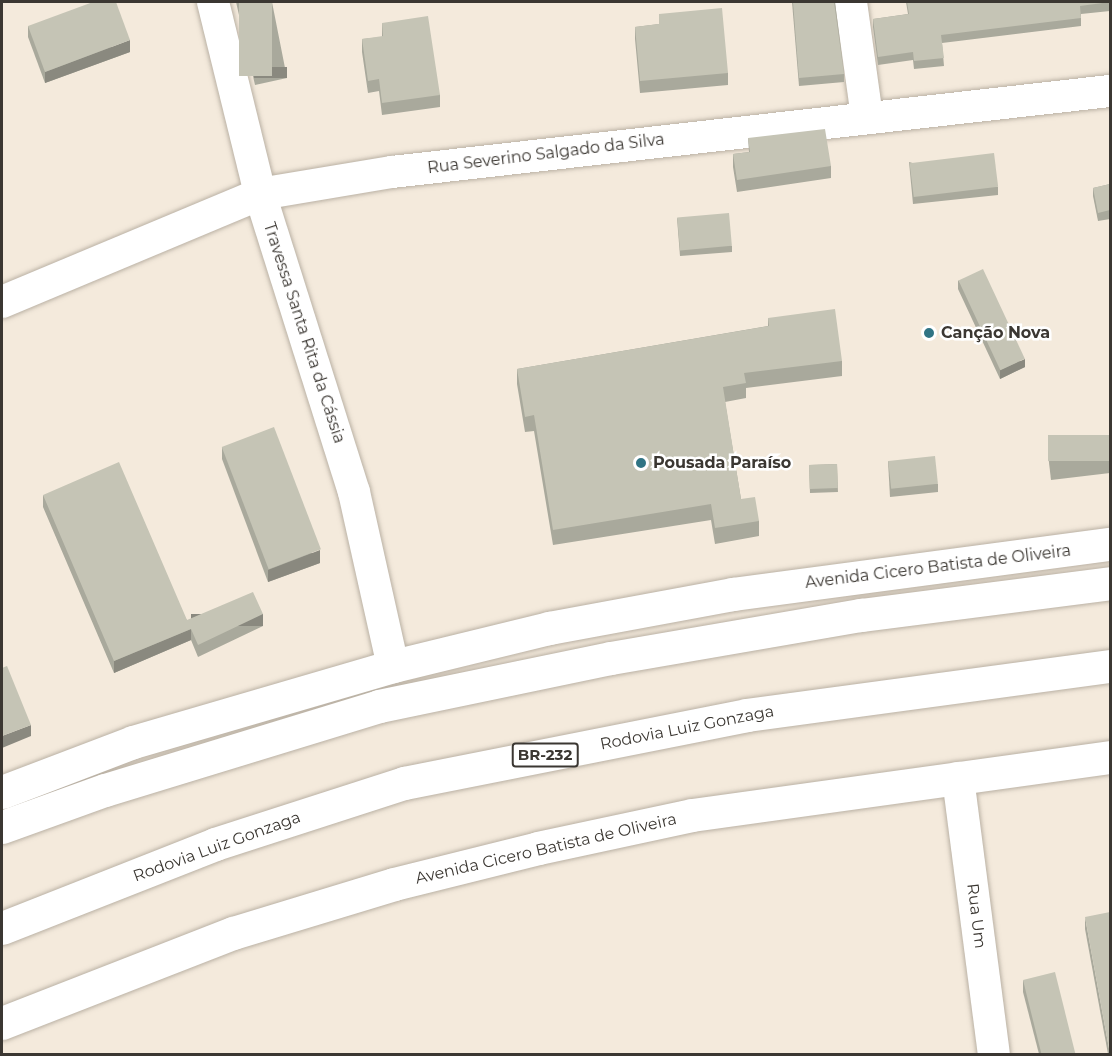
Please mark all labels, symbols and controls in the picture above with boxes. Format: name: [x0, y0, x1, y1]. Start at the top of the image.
street label: Rua Severino Salgado da Silva: [426, 130, 666, 178]
street label: Travessa Santa Rita da Cássia: [259, 220, 349, 446]
place label: Canção Nova: [941, 323, 1050, 343]
marker: Canção Nova: [922, 326, 936, 340]
place label: Pousada Paraíso: [653, 453, 791, 473]
marker: Pousada Paraíso: [634, 456, 648, 470]
street label: Avenida Cicero Batista de Oliveira: [804, 541, 1072, 593]
street label: Rodovia Luiz Gonzaga: [598, 702, 776, 754]
road number: BR-232: [510, 743, 580, 767]
street label: Rodovia Luiz Gonzaga: [131, 808, 303, 886]
street label: Avenida Cicero Batista de Oliveira: [413, 810, 679, 888]
street label: Rua Um: [962, 882, 990, 950]

